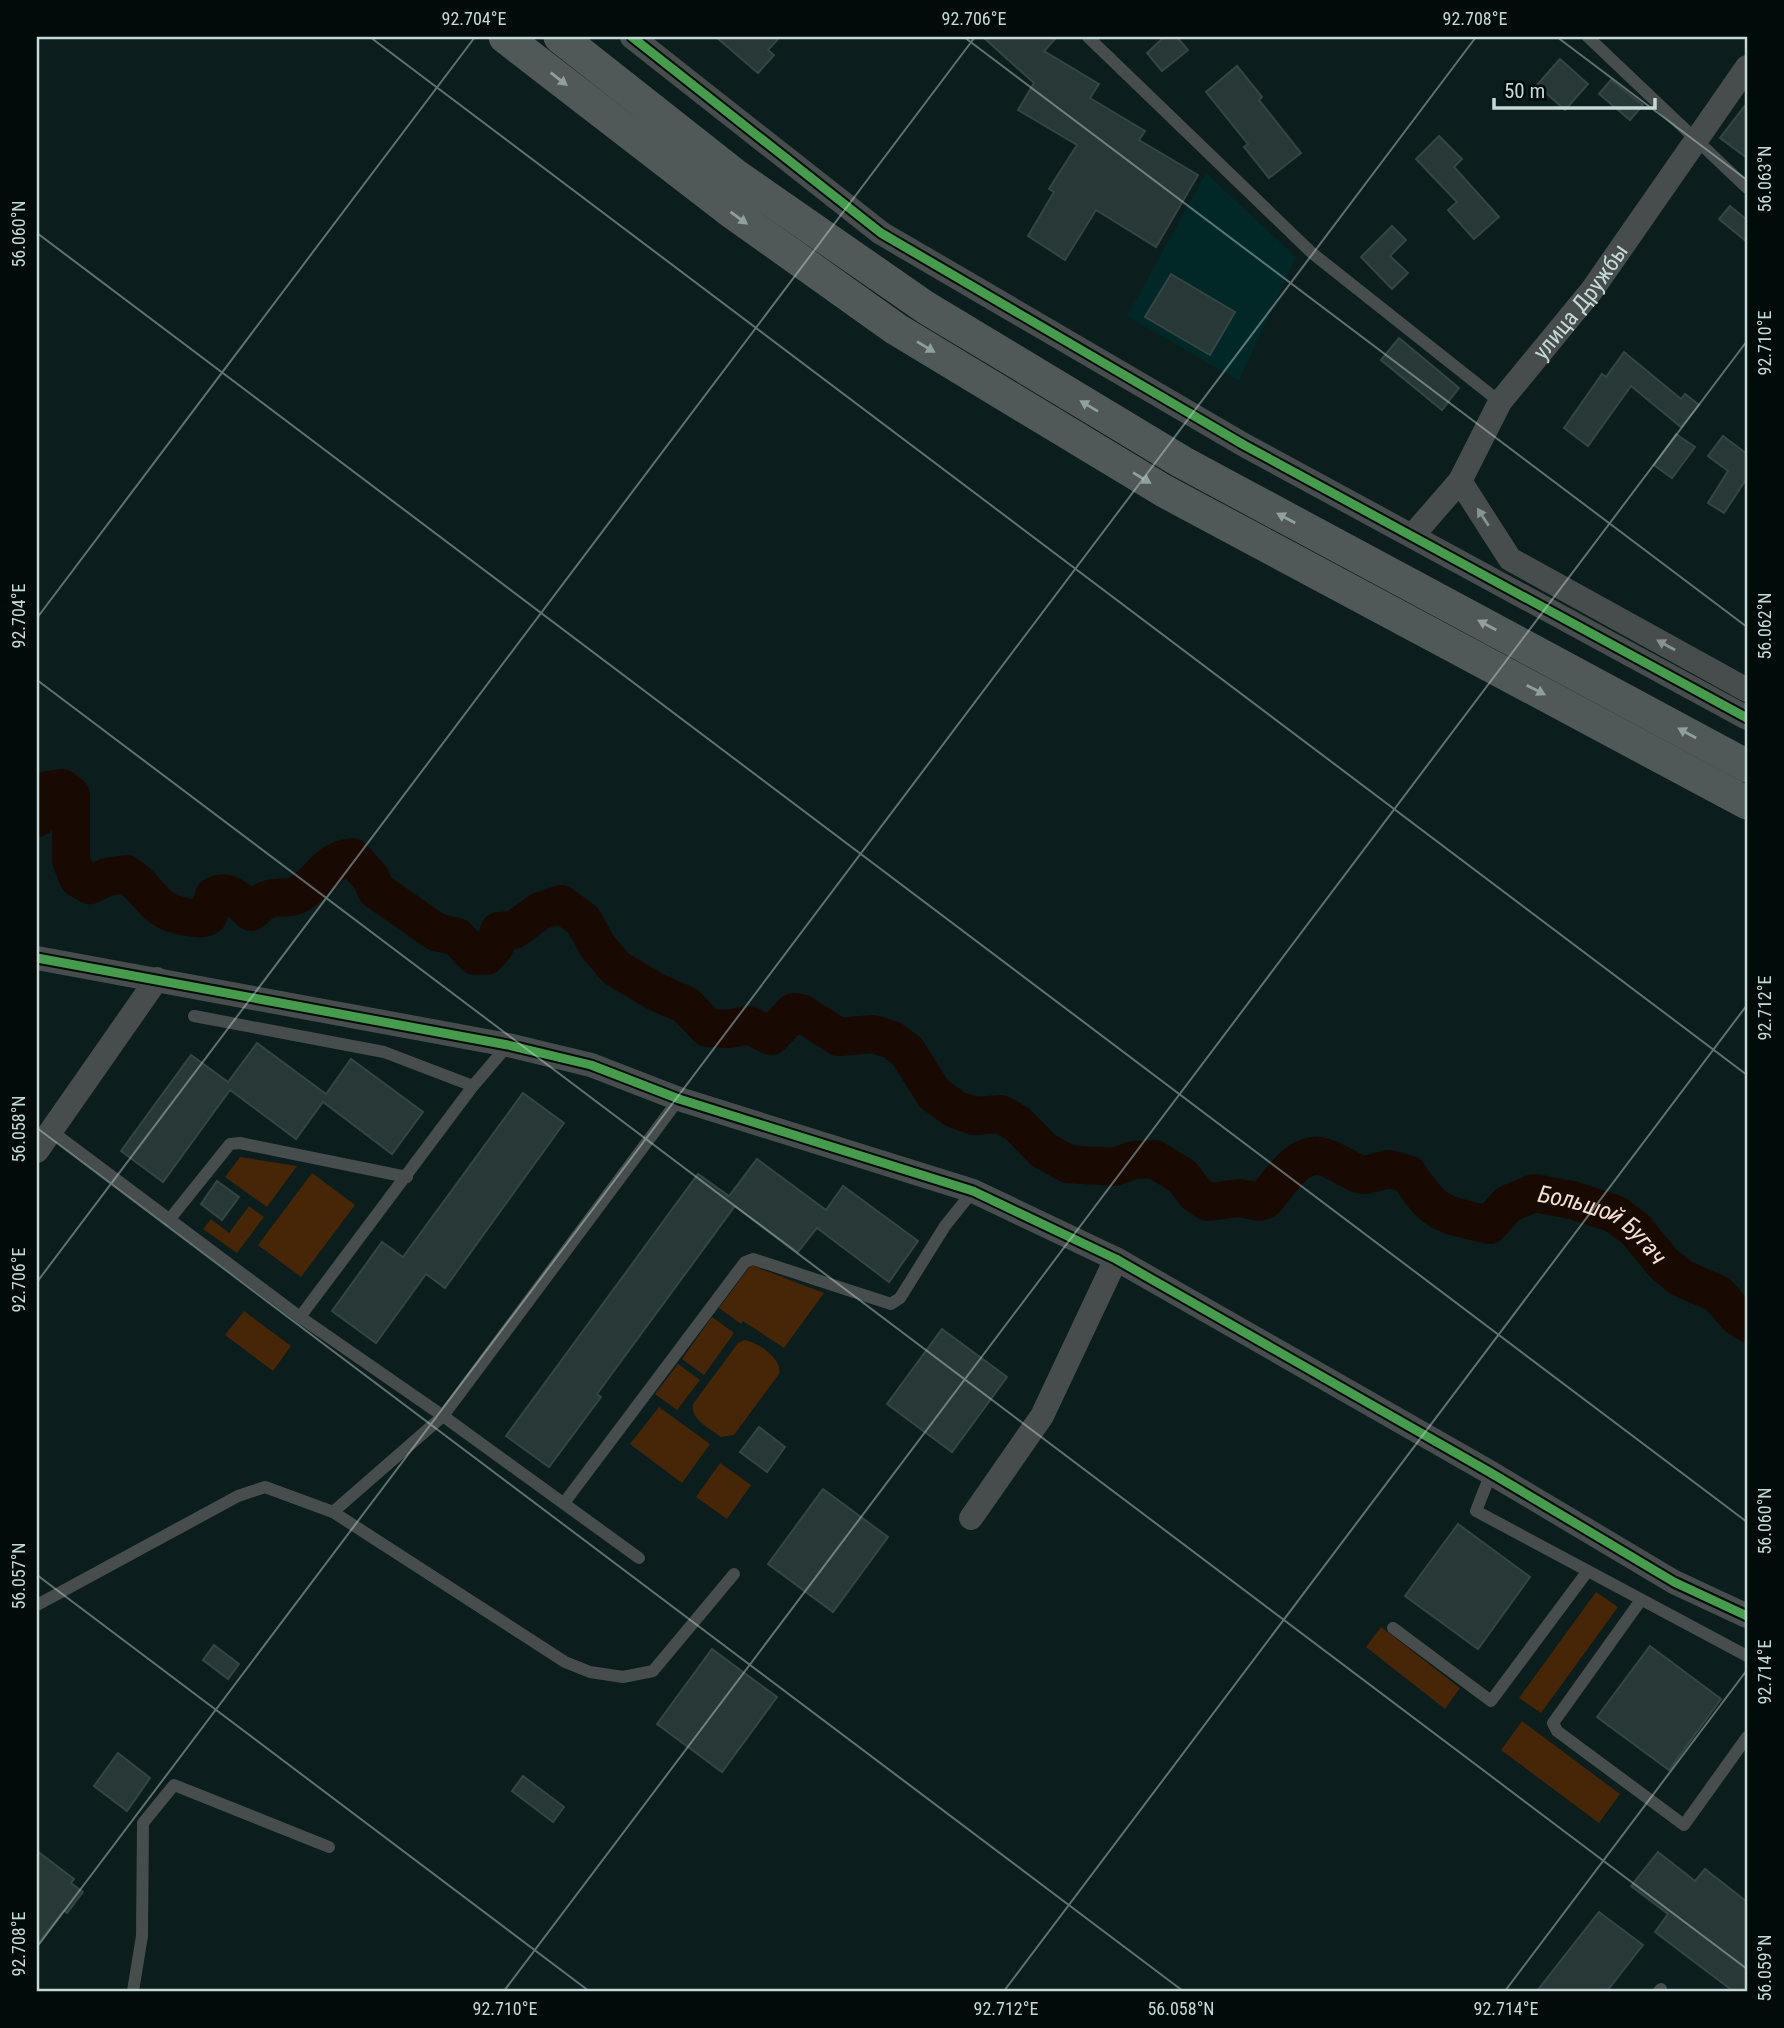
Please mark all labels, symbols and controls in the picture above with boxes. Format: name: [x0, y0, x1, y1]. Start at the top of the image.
text: 92.704°E: [442, 8, 506, 29]
text: 92.706°E: [942, 8, 1006, 29]
text: 92.708°E: [1443, 8, 1507, 29]
scale bar: [1494, 66, 1654, 110]
one-way arrow: [550, 71, 568, 86]
text: 50 m: [1504, 79, 1545, 103]
text: 56.063°N: [1754, 145, 1775, 213]
text: 56.060°N: [8, 200, 29, 268]
one-way arrow: [730, 210, 748, 224]
street label: улица Дружбы: [1527, 238, 1634, 365]
text: 92.710°E: [1754, 311, 1775, 375]
one-way arrow: [917, 341, 936, 354]
one-way arrow: [1079, 399, 1098, 412]
one-way arrow: [1132, 472, 1151, 484]
one-way arrow: [1477, 508, 1490, 527]
one-way arrow: [1276, 512, 1296, 524]
text: 92.704°E: [8, 584, 29, 648]
text: 56.062°N: [1754, 592, 1775, 660]
one-way arrow: [1477, 620, 1497, 631]
one-way arrow: [1656, 639, 1676, 651]
one-way arrow: [1526, 685, 1546, 696]
one-way arrow: [1678, 727, 1697, 739]
text: 92.712°E: [1754, 976, 1775, 1040]
text: 56.058°N: [8, 1095, 29, 1163]
water label: Большой Бугач: [1536, 1180, 1672, 1270]
text: 92.706°E: [8, 1248, 29, 1312]
text: 56.060°N: [1754, 1487, 1775, 1555]
text: 56.057°N: [8, 1542, 29, 1610]
text: 92.714°E: [1754, 1640, 1775, 1704]
text: 92.708°E: [8, 1912, 29, 1976]
text: 56.059°N: [1754, 1934, 1775, 2002]
text: 92.710°E: [473, 1998, 537, 2019]
text: 92.712°E: [974, 1998, 1038, 2019]
text: 56.058°N: [1147, 1998, 1215, 2019]
text: 92.714°E: [1474, 1998, 1538, 2019]

